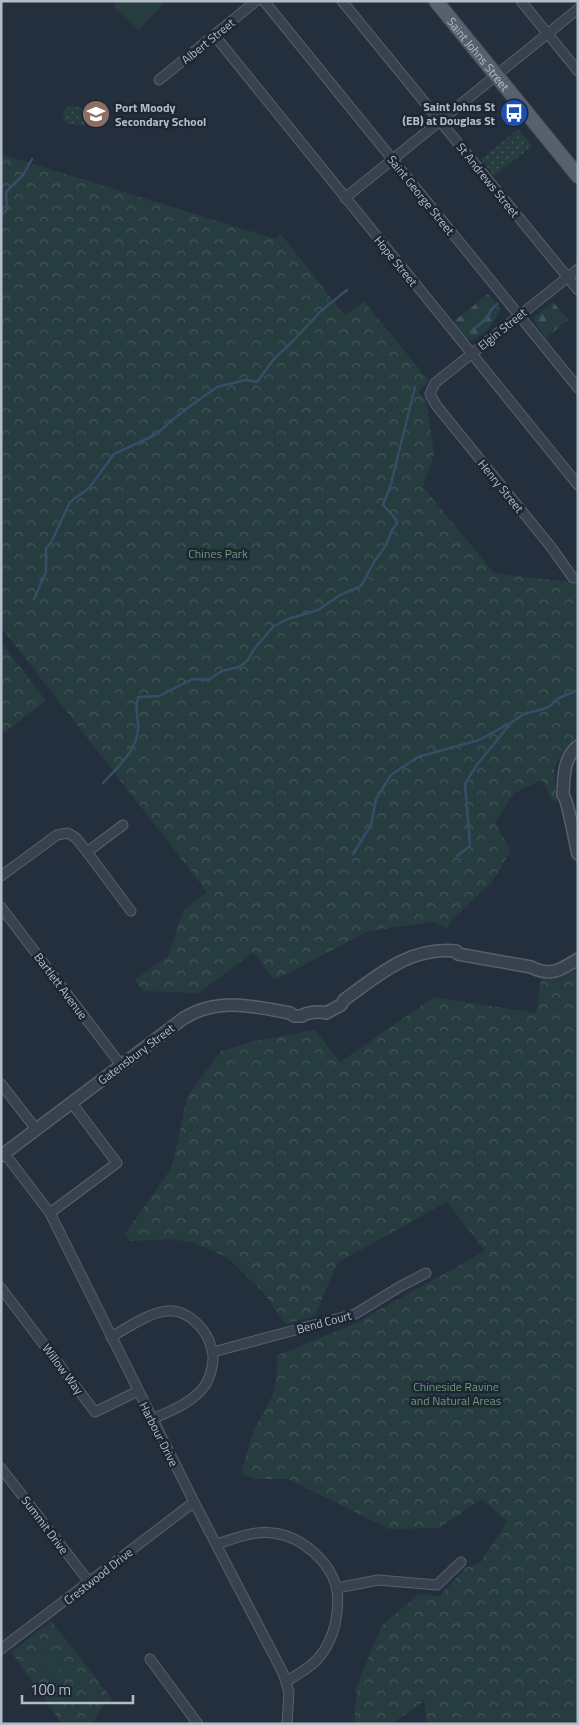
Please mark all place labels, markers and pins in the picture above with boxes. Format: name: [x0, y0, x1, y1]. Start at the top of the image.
place label: Saint Johns St (EB) at Douglas St: [402, 97, 496, 130]
place label: Port Moody Secondary School: [115, 98, 206, 131]
bus stop icon: Saint Johns St (EB) at Douglas St: [499, 98, 529, 128]
school or university icon: Port Moody Secondary School: [81, 99, 111, 129]

